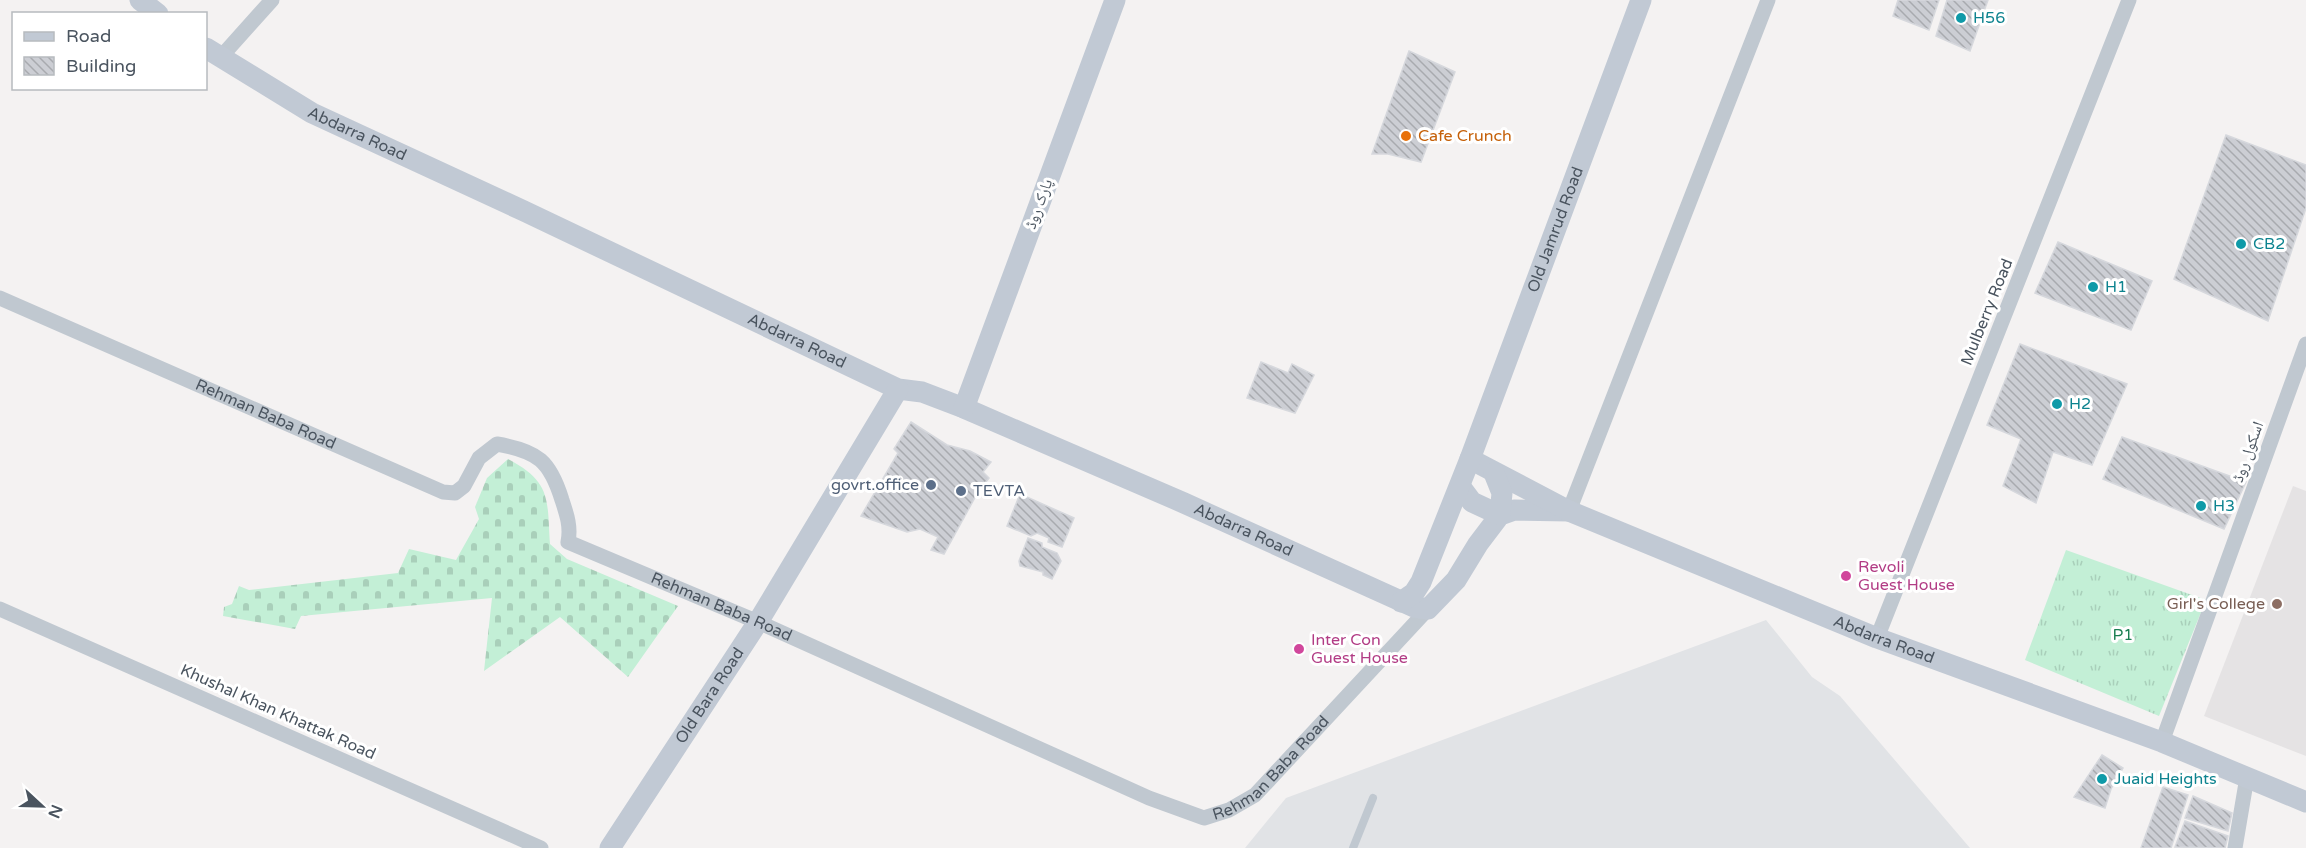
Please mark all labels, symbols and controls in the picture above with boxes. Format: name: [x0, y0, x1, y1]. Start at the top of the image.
place label: H56: [1973, 8, 2005, 28]
marker: H56: [1954, 11, 1968, 25]
legend: [12, 12, 207, 90]
text: Road: [66, 25, 111, 47]
text: Building: [66, 55, 136, 77]
street label: Abdarra Road: [304, 102, 410, 165]
place label: Cafe Crunch: [1418, 126, 1512, 146]
marker: Cafe Crunch: [1399, 129, 1413, 143]
street label: Old Jamrud Road: [1523, 164, 1588, 295]
street label: پارک روڈ: [1021, 176, 1057, 232]
place label: CB2: [2253, 234, 2285, 254]
marker: CB2: [2234, 237, 2248, 251]
street label: Mulberry Road: [1956, 256, 2018, 368]
place label: H1: [2105, 277, 2127, 297]
marker: H1: [2086, 280, 2100, 294]
street label: Abdarra Road: [744, 309, 849, 373]
street label: Rehman Baba Road: [192, 375, 339, 454]
place label: H2: [2069, 394, 2091, 414]
marker: H2: [2050, 397, 2064, 411]
street label: اسکول روڈ: [2228, 419, 2268, 485]
place label: govrt.office: [831, 475, 919, 495]
marker: govrt.office: [924, 478, 938, 492]
place label: TEVTA: [973, 481, 1025, 501]
marker: TEVTA: [954, 484, 968, 498]
place label: H3: [2213, 496, 2235, 516]
street label: Abdarra Road: [1191, 499, 1296, 561]
marker: H3: [2194, 499, 2208, 513]
place label: Revoli Guest House: [1858, 557, 1955, 595]
street label: Rehman Baba Road: [648, 568, 795, 646]
marker: Revoli Guest House: [1839, 569, 1853, 583]
place label: Girl's College: [2167, 594, 2265, 614]
marker: Girl's College: [2270, 597, 2284, 611]
street label: Abdarra Road: [1830, 611, 1937, 668]
park label: P1: [2113, 625, 2133, 645]
place label: Inter Con Guest House: [1311, 630, 1408, 668]
marker: Inter Con Guest House: [1292, 642, 1306, 656]
street label: Old Bara Road: [671, 644, 748, 748]
street label: Khushal Khan Khattak Road: [177, 660, 379, 764]
street label: Rehman Baba Road: [1210, 712, 1334, 825]
place label: Juaid Heights: [2114, 769, 2217, 789]
marker: Juaid Heights: [2095, 772, 2109, 786]
north arrow: [12, 776, 72, 836]
text: N: [43, 802, 67, 821]

